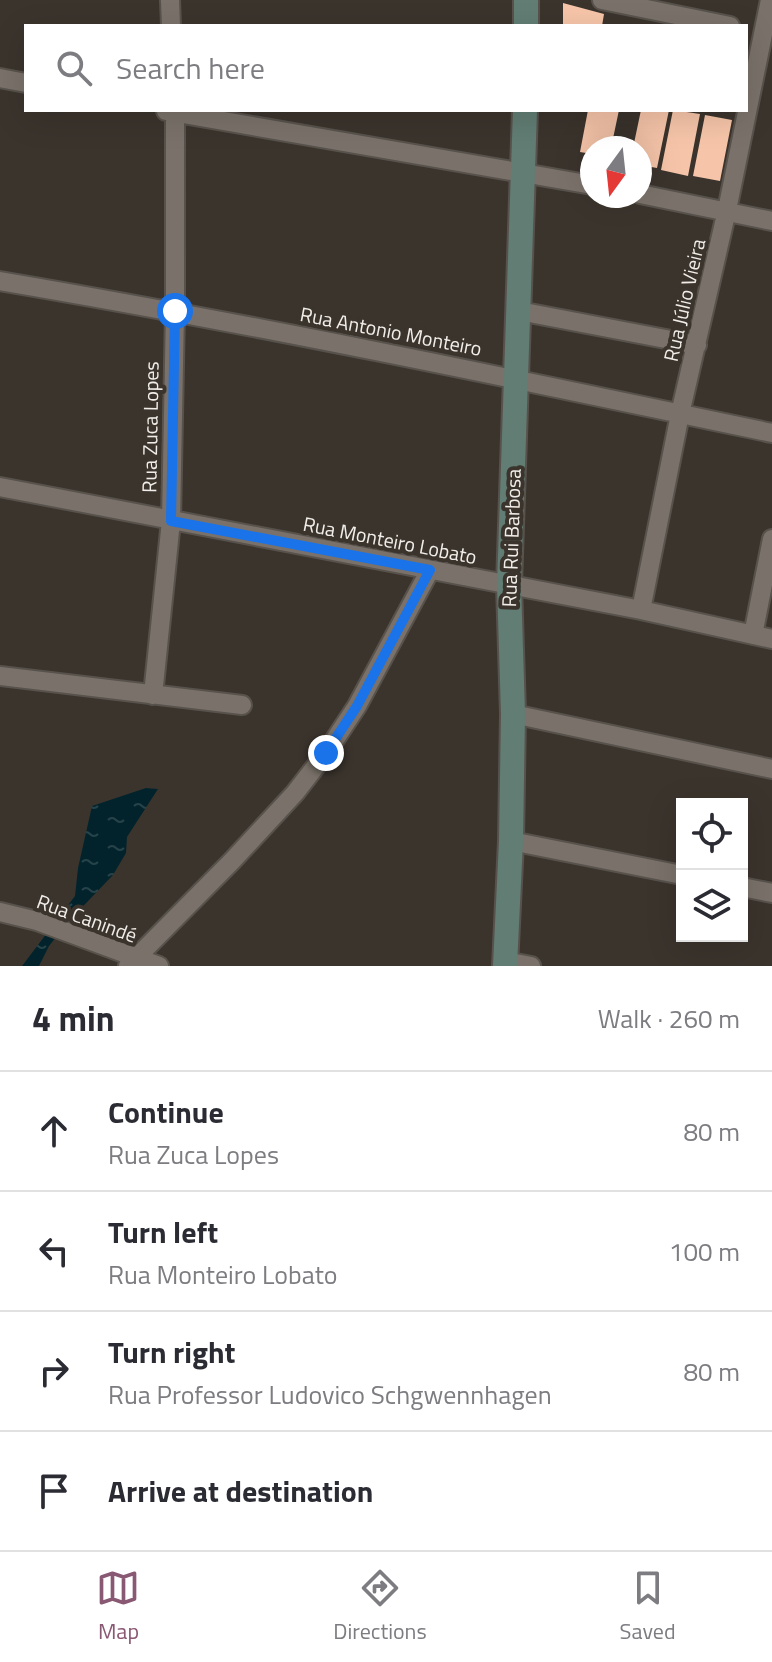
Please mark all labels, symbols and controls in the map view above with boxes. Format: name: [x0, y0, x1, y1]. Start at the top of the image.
search box: [24, 24, 748, 112]
text: Search here: [116, 45, 265, 91]
icon: search: [52, 46, 96, 90]
north arrow: [580, 136, 652, 208]
street label: Rua Júlio Vieira: [655, 236, 713, 364]
route start: [157, 293, 193, 329]
street label: Rua Antonio Monteiro: [298, 298, 484, 364]
street label: Rua Zuca Lopes: [133, 361, 167, 493]
street label: Rua Rui Barbosa: [493, 468, 529, 608]
street label: Rua Monteiro Lobato: [300, 508, 480, 572]
route end: [308, 735, 344, 771]
map controls: [676, 798, 748, 942]
button: locate: [676, 798, 748, 870]
button: layers: [676, 870, 748, 942]
street label: Rua Canindé: [32, 886, 142, 950]
text: 4 min: [32, 992, 115, 1044]
text: Walk · 260 m: [598, 999, 740, 1038]
text: Continue: [108, 1089, 224, 1135]
icon: ahead: [32, 1109, 76, 1153]
text: 80 m: [683, 1112, 740, 1151]
text: Rua Zuca Lopes: [108, 1135, 279, 1174]
text: Turn left: [108, 1209, 218, 1255]
icon: left: [32, 1229, 76, 1273]
text: 100 m: [669, 1232, 740, 1271]
text: Rua Monteiro Lobato: [108, 1255, 338, 1294]
text: Turn right: [108, 1329, 236, 1375]
icon: right: [32, 1349, 76, 1393]
text: 80 m: [683, 1352, 740, 1391]
text: Rua Professor Ludovico Schgwennhagen: [108, 1375, 552, 1414]
text: Arrive at destination: [108, 1468, 373, 1514]
icon: arrive: [32, 1469, 76, 1513]
tab: Map: [96, 1566, 140, 1648]
tab: Directions: [333, 1566, 427, 1648]
tab: Saved: [620, 1566, 676, 1648]

